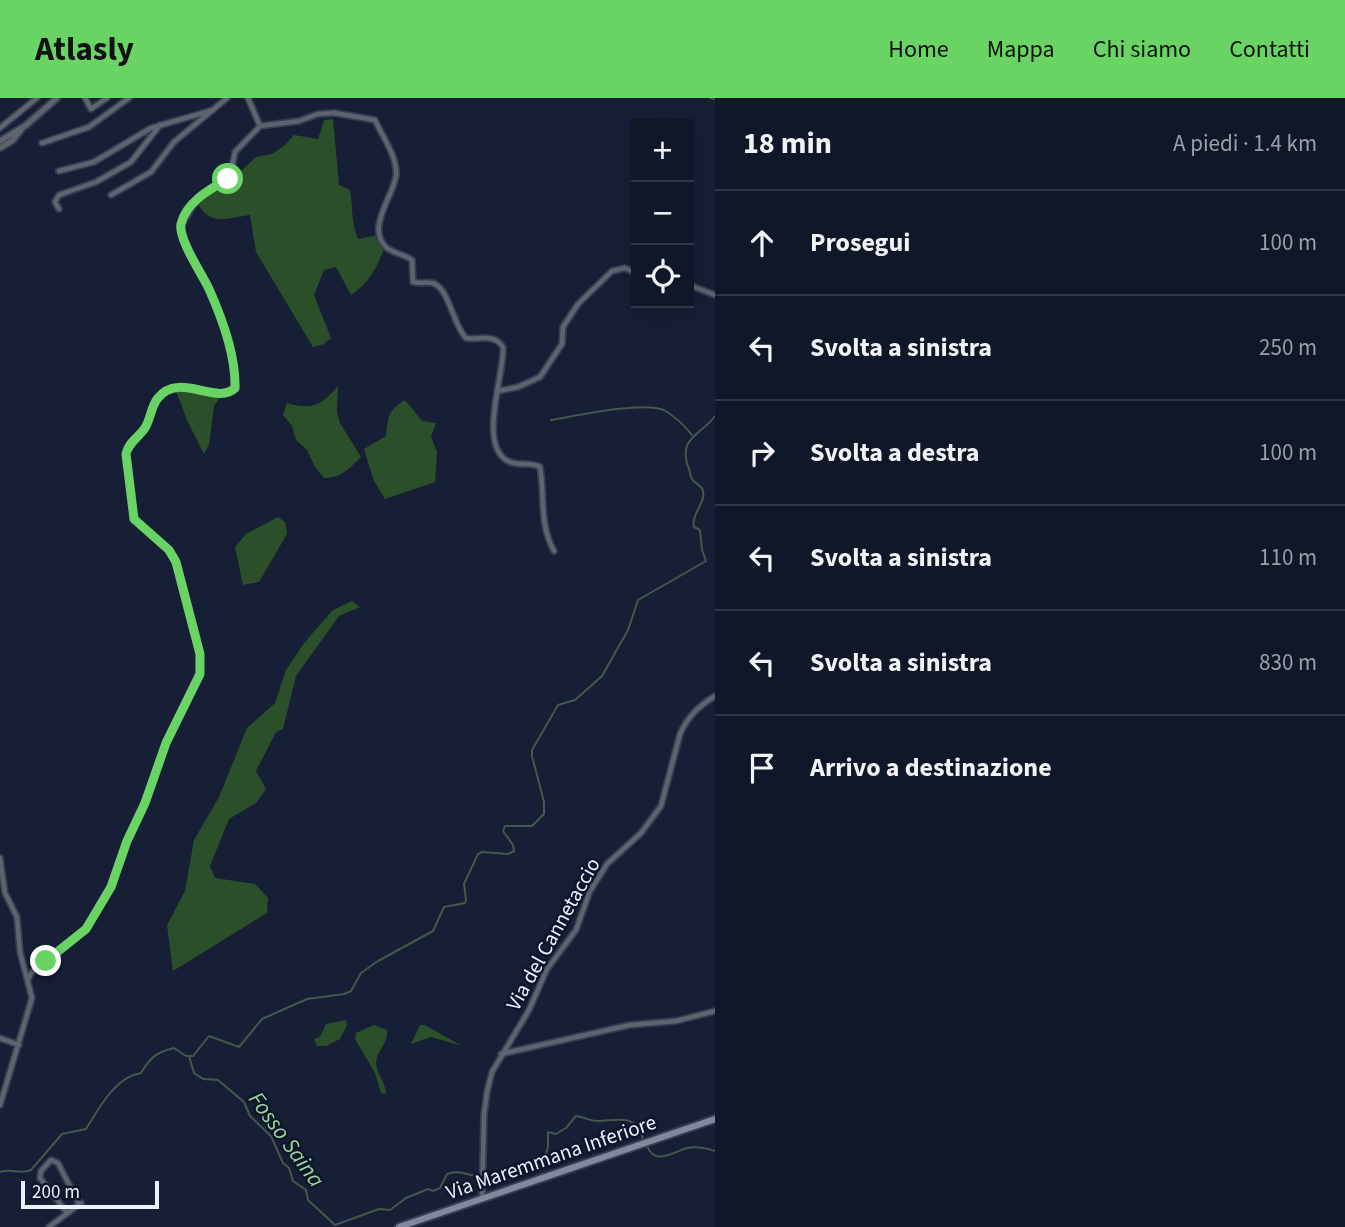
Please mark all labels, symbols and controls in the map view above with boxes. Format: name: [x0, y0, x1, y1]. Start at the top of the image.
text: Atlasly: [35, 26, 134, 73]
text: Home: [888, 32, 949, 67]
text: Mappa: [987, 32, 1055, 67]
text: Chi siamo: [1093, 32, 1191, 67]
text: Contatti: [1229, 32, 1310, 67]
map controls: [631, 119, 694, 308]
button: +: [631, 119, 694, 182]
text: 18 min: [743, 122, 832, 165]
text: A piedi · 1.4 km: [1173, 127, 1317, 160]
route start: [212, 163, 243, 194]
button: −: [631, 182, 694, 245]
icon: ahead: [743, 224, 781, 262]
text: Prosegui: [810, 224, 910, 261]
text: 100 m: [1259, 226, 1317, 259]
button: locate: [631, 245, 694, 308]
icon: left: [743, 329, 781, 367]
text: Svolta a sinistra: [810, 329, 992, 366]
text: 250 m: [1259, 331, 1317, 364]
icon: right: [743, 434, 781, 472]
text: Svolta a destra: [810, 434, 980, 471]
text: 100 m: [1259, 436, 1317, 469]
icon: left: [743, 539, 781, 577]
text: Svolta a sinistra: [810, 539, 992, 576]
text: 110 m: [1259, 541, 1317, 574]
icon: left: [743, 644, 781, 682]
text: Svolta a sinistra: [810, 644, 992, 681]
text: 830 m: [1259, 646, 1317, 679]
icon: arrive: [743, 749, 781, 787]
text: Arrivo a destinazione: [810, 749, 1052, 786]
street label: Via del Cannetaccio: [499, 852, 607, 1016]
route end: [30, 945, 61, 976]
water label: Fosso Saina: [241, 1085, 333, 1194]
street label: Via Maremmana Inferiore: [442, 1107, 660, 1207]
scale bar: [21, 1178, 159, 1210]
text: 200 m: [32, 1179, 80, 1206]

